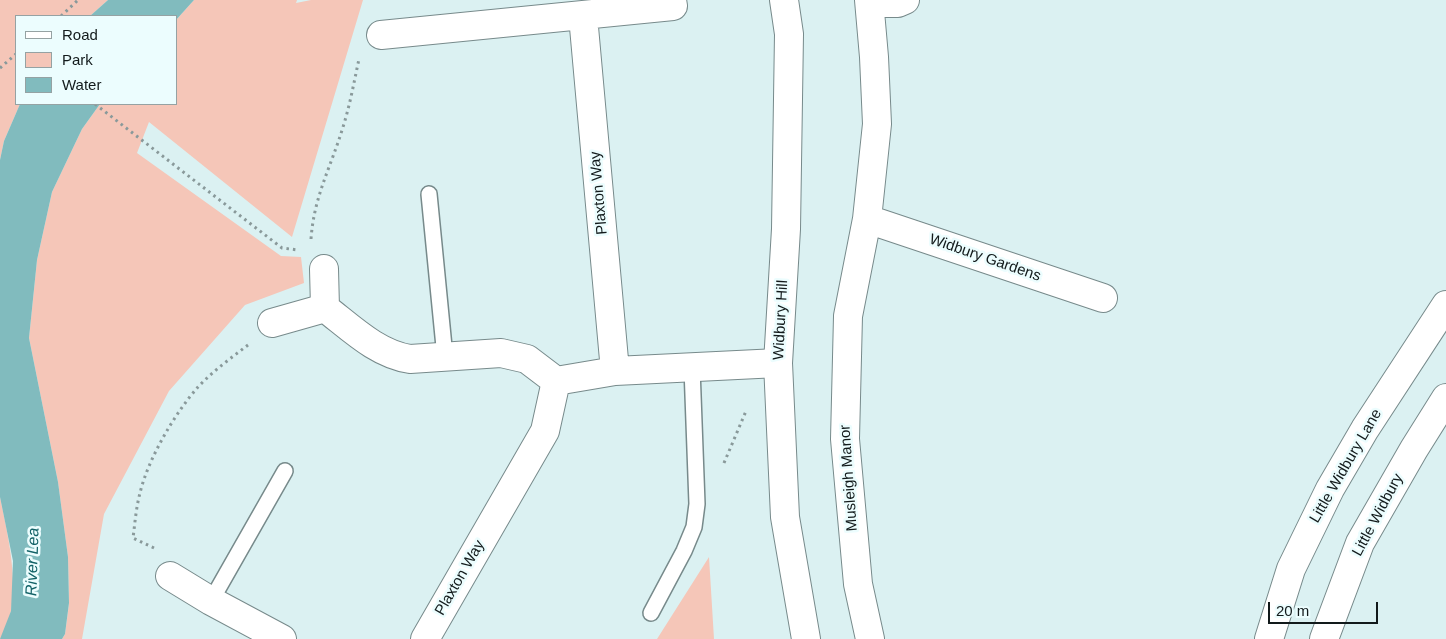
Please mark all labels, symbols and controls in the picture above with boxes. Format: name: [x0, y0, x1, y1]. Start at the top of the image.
legend: [15, 15, 178, 105]
text: Road: [62, 26, 98, 43]
text: Park: [62, 51, 93, 68]
text: Water: [62, 76, 101, 93]
street label: Plaxton Way: [586, 151, 612, 235]
street label: Widbury Gardens: [927, 230, 1043, 286]
street label: Widbury Hill: [770, 280, 792, 360]
street label: Little Widbury Lane: [1306, 406, 1386, 526]
street label: Musleigh Manor: [836, 424, 862, 532]
street label: Little Widbury: [1349, 471, 1407, 559]
water label: River Lea: [22, 527, 44, 597]
street label: Plaxton Way: [431, 537, 489, 619]
scale bar: [1271, 592, 1381, 624]
text: 20 m: [1276, 602, 1309, 619]

